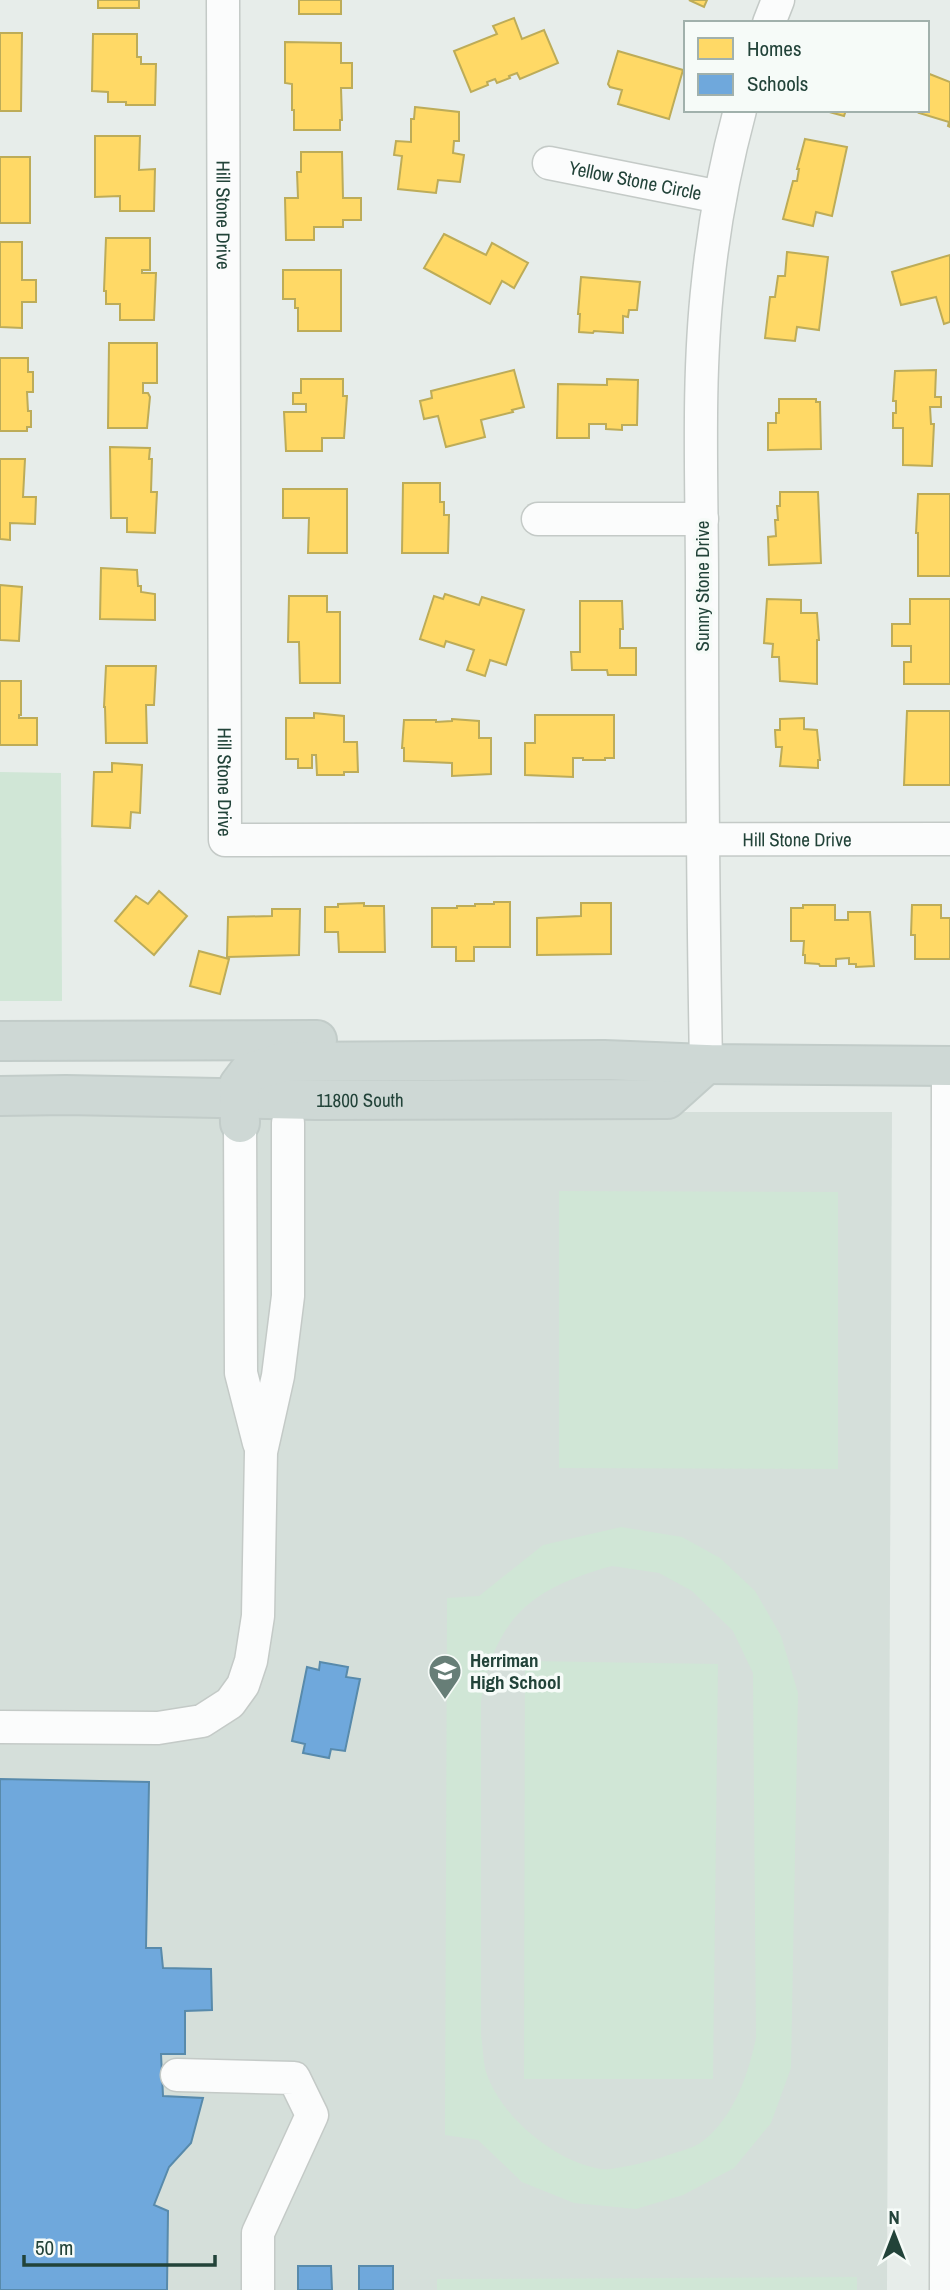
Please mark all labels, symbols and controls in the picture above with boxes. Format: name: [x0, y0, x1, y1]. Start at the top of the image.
legend: [684, 21, 929, 112]
text: Homes: [747, 34, 802, 63]
text: Schools: [747, 69, 808, 98]
street label: Yellow Stone Circle: [567, 154, 704, 206]
street label: Hill Stone Drive: [210, 160, 237, 270]
street label: Sunny Stone Drive: [689, 521, 715, 651]
street label: Hill Stone Drive: [212, 727, 238, 837]
street label: Hill Stone Drive: [742, 826, 852, 852]
street label: 11800 South: [316, 1087, 404, 1113]
place label: Herriman High School: [470, 1647, 561, 1695]
school or university icon: Herriman High School: [426, 1652, 464, 1701]
north arrow: [859, 2199, 929, 2269]
text: N: [888, 2204, 900, 2230]
scale bar: [24, 2224, 215, 2268]
text: 50 m: [35, 2233, 73, 2262]

